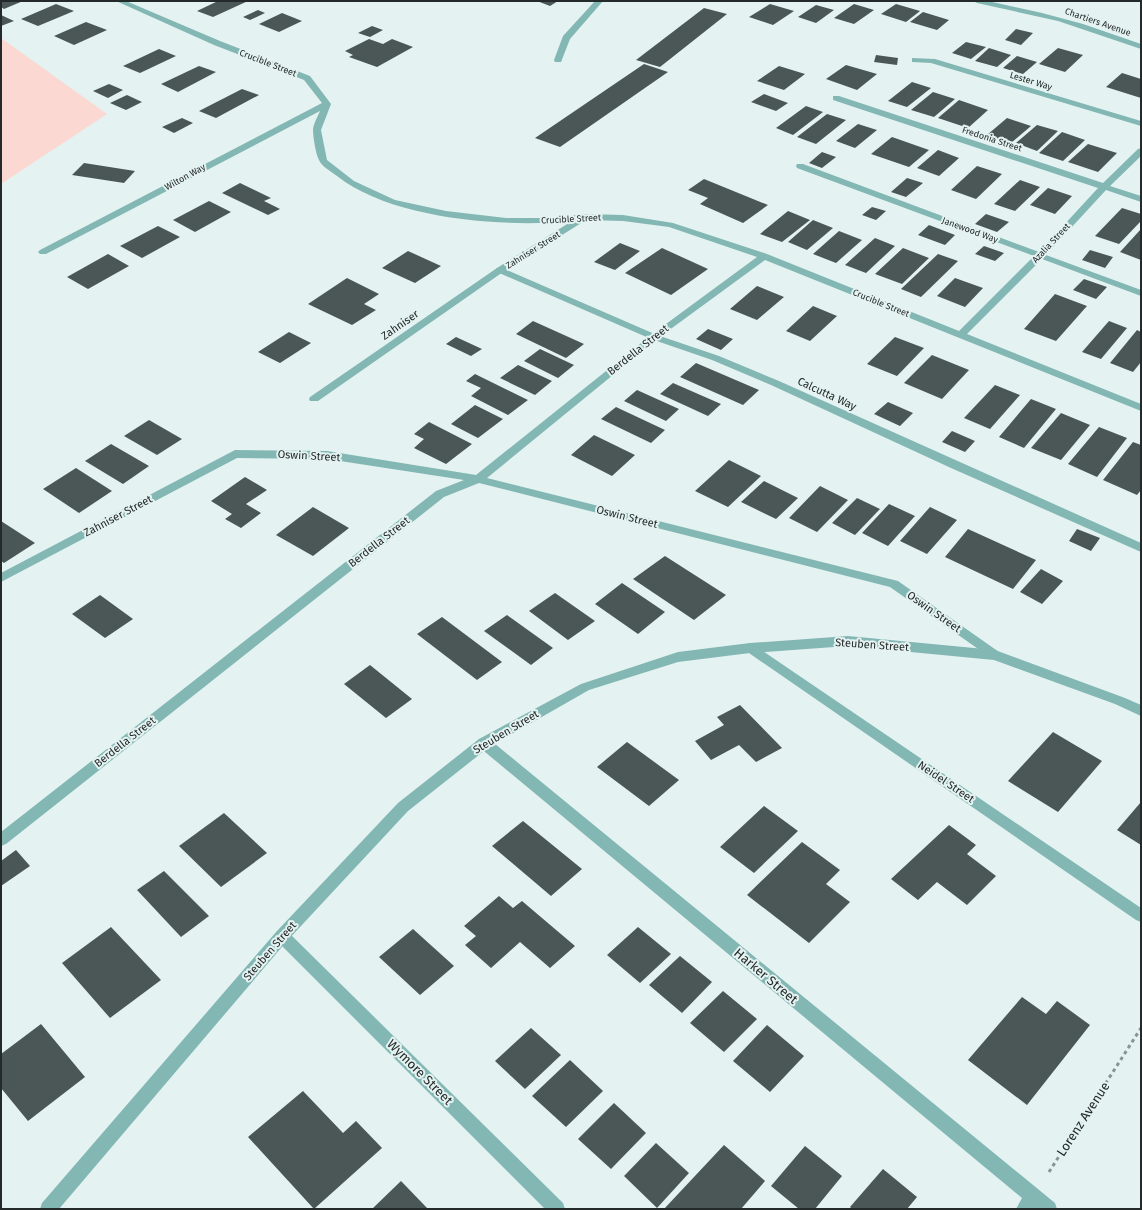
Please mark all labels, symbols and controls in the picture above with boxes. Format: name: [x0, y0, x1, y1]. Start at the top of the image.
street label: Chartiers Avenue: [1064, 6, 1132, 38]
street label: Crucible Street: [238, 48, 299, 79]
street label: Lester Way: [1009, 70, 1054, 92]
street label: Fredonia Street: [961, 125, 1024, 154]
street label: Wilton Way: [163, 161, 208, 192]
street label: Crucible Street: [541, 212, 602, 226]
street label: Janewood Way: [941, 215, 1000, 245]
street label: Azalia Street: [1030, 221, 1072, 265]
street label: Zahniser Street: [504, 229, 563, 271]
street label: Crucible Street: [851, 287, 911, 319]
street label: Zahniser: [379, 307, 422, 343]
street label: Berdella Street: [605, 322, 671, 378]
street label: Calcutta Way: [796, 375, 859, 414]
street label: Oswin Street: [277, 448, 341, 464]
street label: Zahniser Street: [82, 492, 154, 540]
street label: Oswin Street: [595, 503, 659, 531]
street label: Berdella Street: [346, 514, 412, 570]
street label: Oswin Street: [905, 589, 963, 635]
street label: Steuben Street: [835, 636, 909, 654]
street label: Steuben Street: [471, 707, 541, 757]
street label: Berdella Street: [92, 714, 158, 770]
street label: Neidel Street: [915, 758, 977, 806]
street label: Steuben Street: [241, 919, 299, 983]
street label: Harker Street: [731, 945, 801, 1007]
street label: Wymore Street: [384, 1036, 456, 1108]
street label: Lorenz Avenue: [1053, 1079, 1113, 1159]

